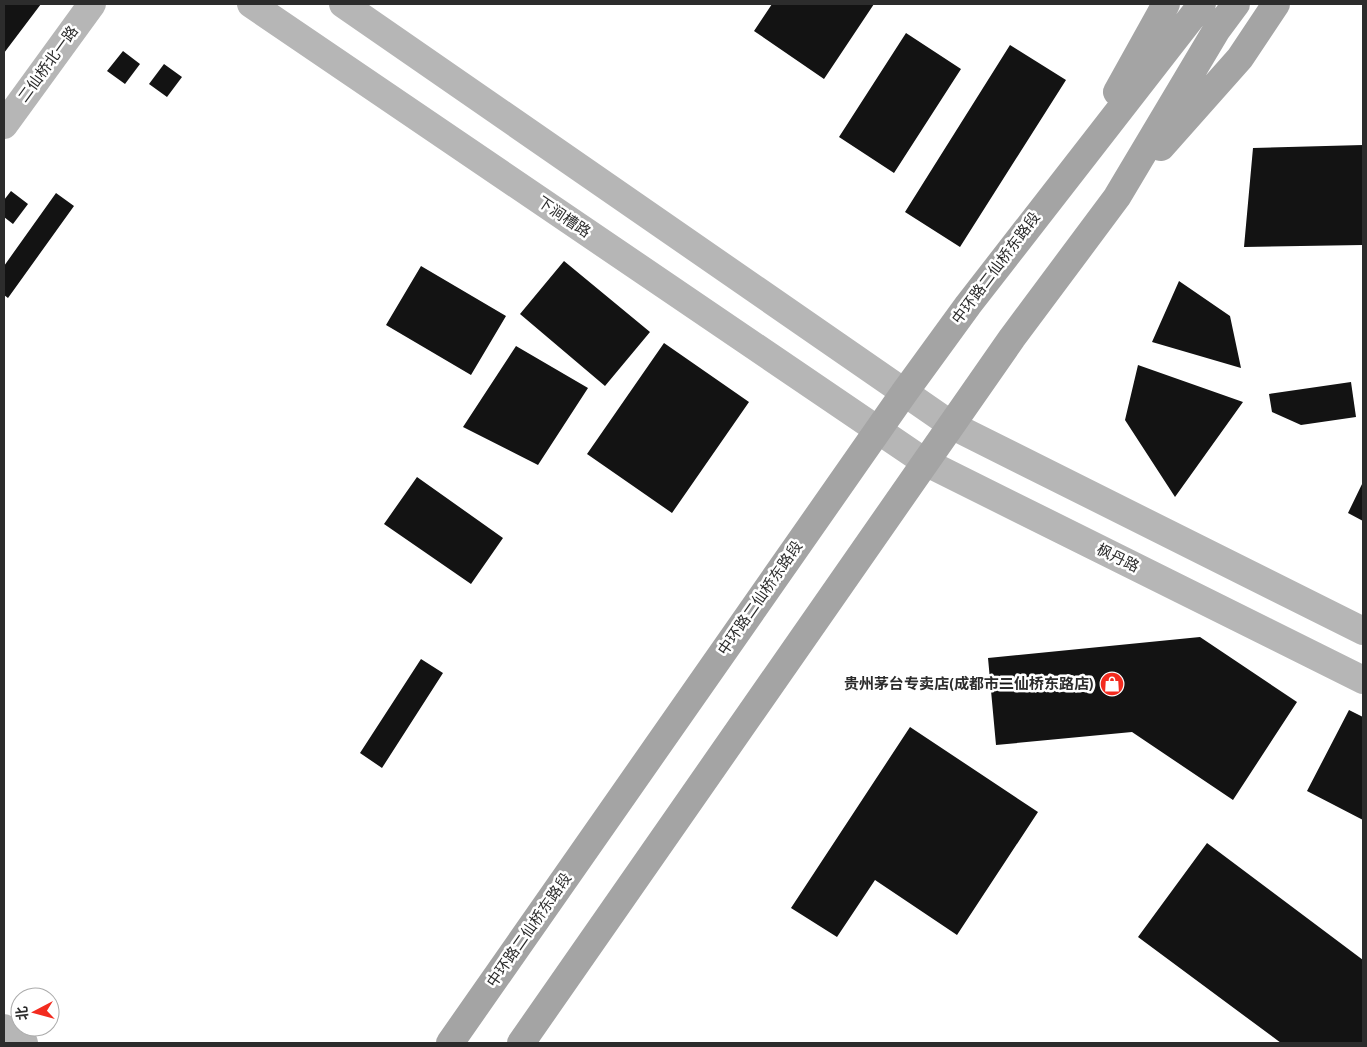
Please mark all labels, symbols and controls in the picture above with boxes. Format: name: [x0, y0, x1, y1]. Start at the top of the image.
street label: 二仙桥北一路: [14, 22, 81, 105]
street label: 下涧槽路: [535, 193, 594, 240]
street label: 中环路二仙桥东路段: [948, 209, 1043, 327]
street label: 中环路二仙桥东路段: [714, 538, 805, 658]
street label: 枫丹路: [1094, 540, 1142, 575]
shop icon: 贵州茅台专卖店(成都市二仙桥东路店): [1099, 671, 1125, 697]
place label: 贵州茅台专卖店(成都市二仙桥东路店): [844, 675, 1094, 692]
street label: 中环路二仙桥东路段: [483, 870, 574, 990]
north arrow: [10, 987, 60, 1037]
text: 北: [13, 1006, 31, 1021]

